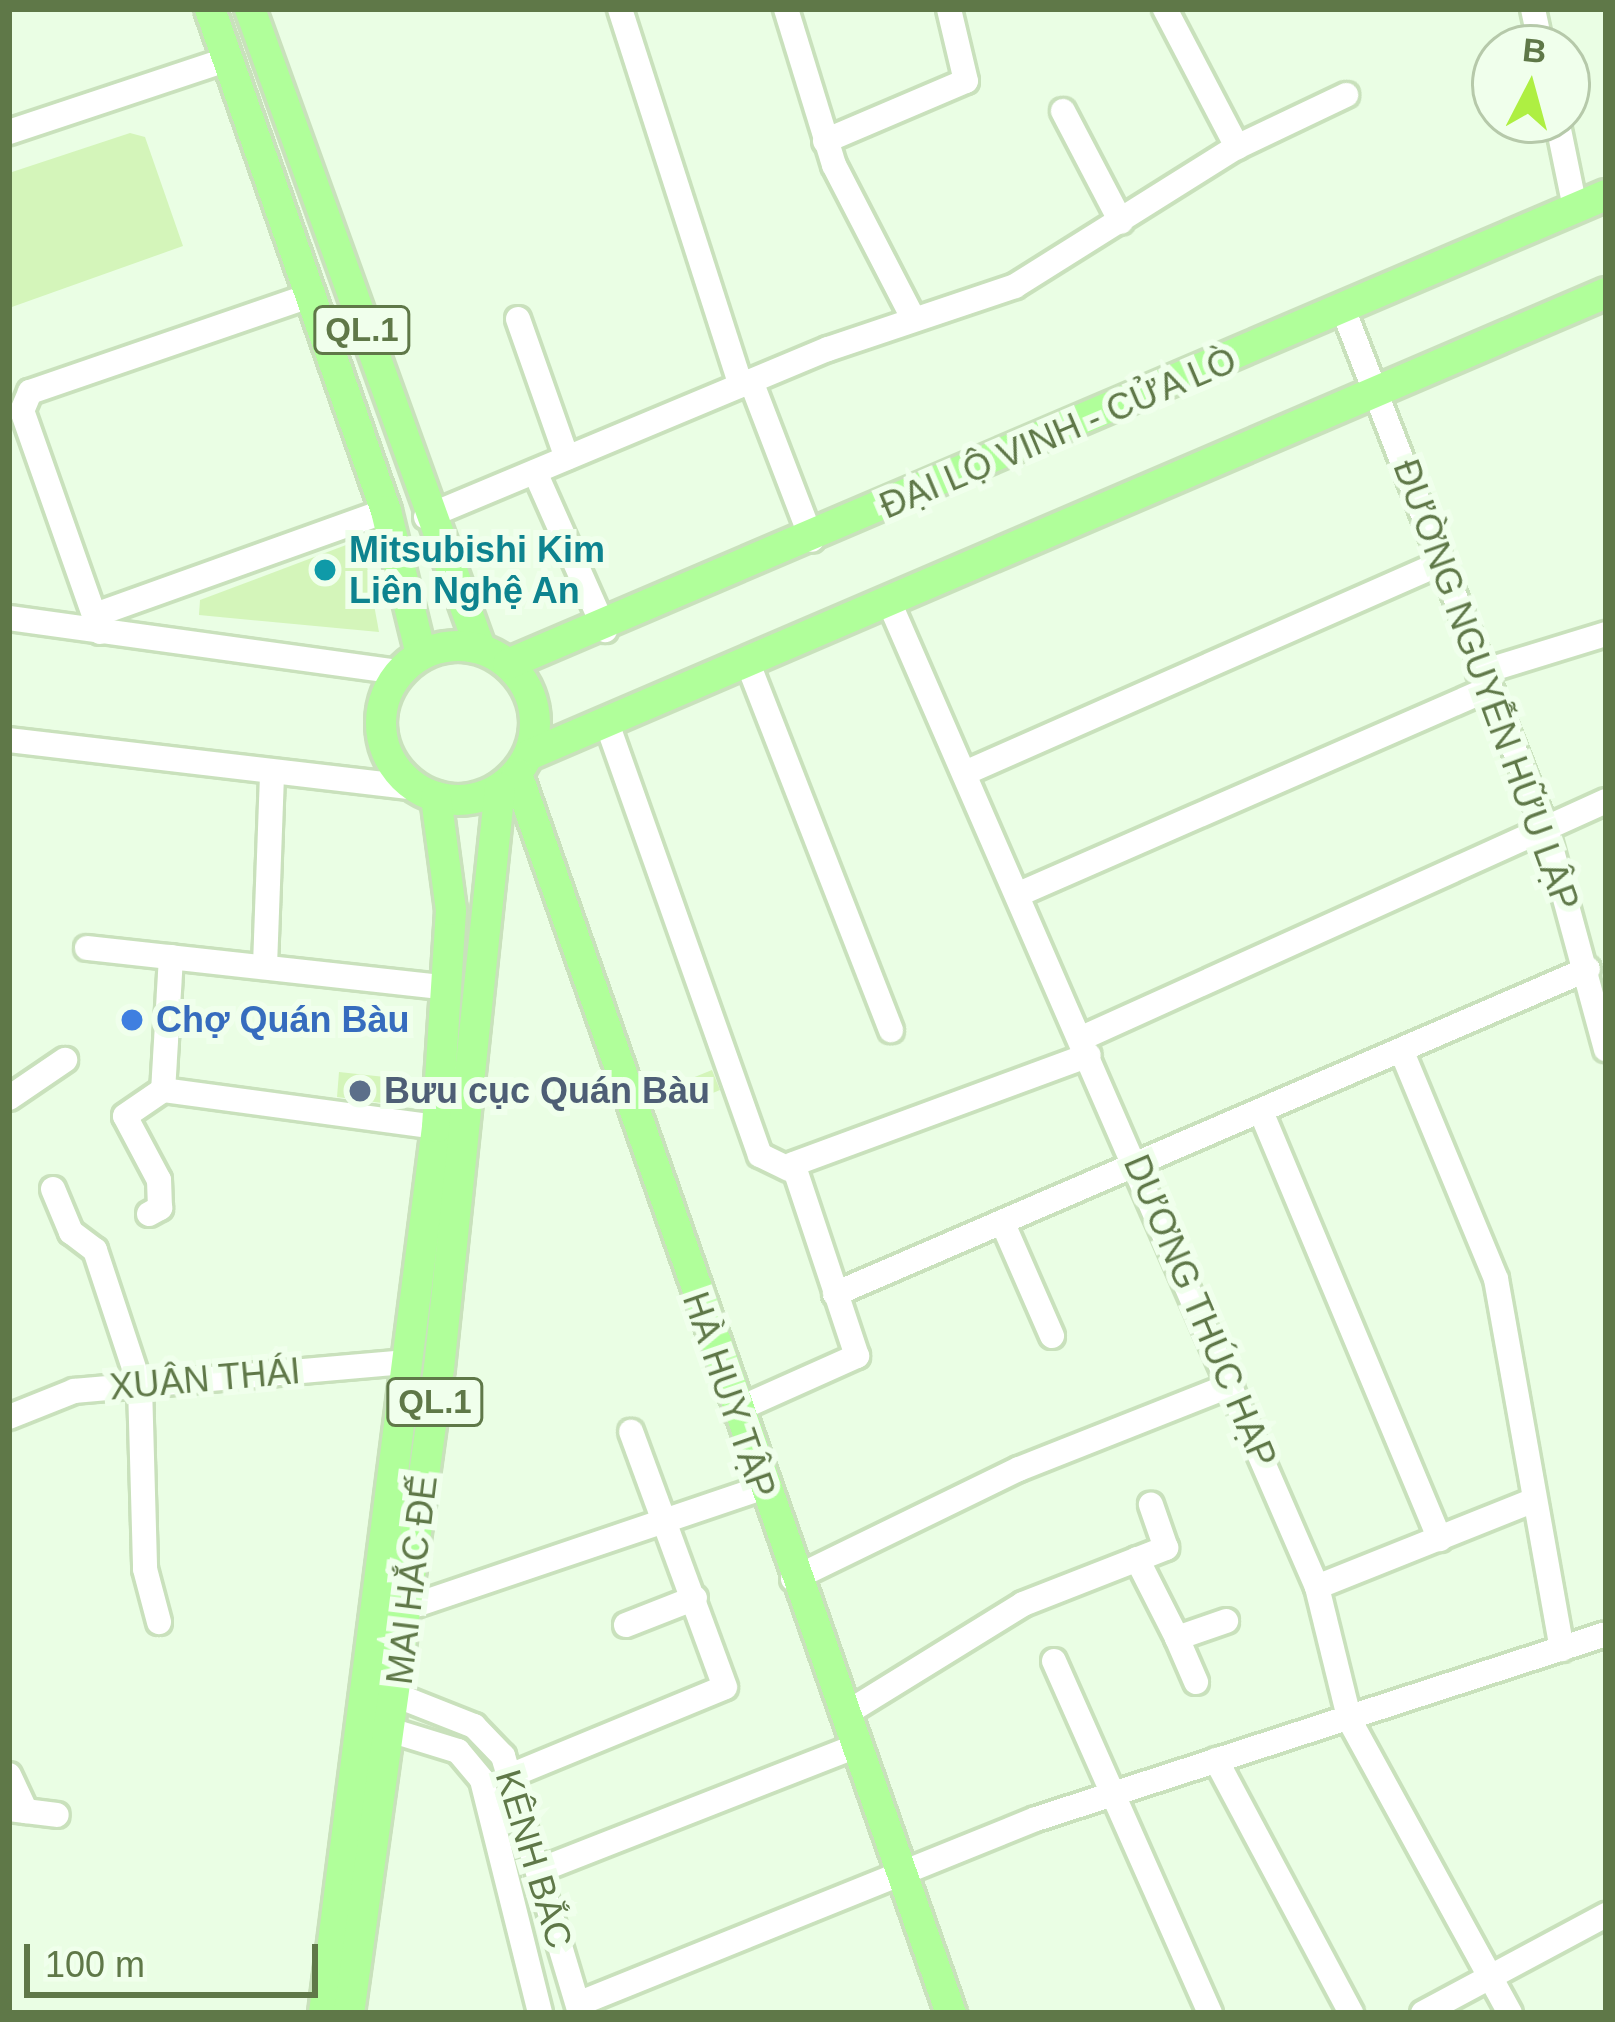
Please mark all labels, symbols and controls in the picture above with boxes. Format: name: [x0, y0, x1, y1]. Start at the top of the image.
north arrow: [1471, 24, 1591, 144]
text: B: [1521, 31, 1548, 70]
road number: QL.1: [311, 303, 413, 357]
street label: ĐẠI LỘ VINH - CỬA LÒ: [872, 338, 1244, 528]
street label: ĐƯỜNG NGUYỄN HỮU LẬP: [1384, 454, 1588, 916]
place label: Mitsubishi Kim Liên Nghệ An: [349, 527, 605, 612]
marker: Mitsubishi Kim Liên Nghệ An: [312, 557, 338, 583]
place label: Chợ Quán Bàu: [156, 998, 410, 1042]
marker: Chợ Quán Bàu: [119, 1007, 145, 1033]
place label: Bưu cục Quán Bàu: [384, 1069, 710, 1113]
marker: Bưu cục Quán Bàu: [347, 1078, 373, 1104]
street label: DƯƠNG THÚC HẠP: [1115, 1148, 1285, 1474]
street label: HÀ HUY TẬP: [673, 1286, 785, 1504]
street label: XUÂN THÁI: [107, 1349, 303, 1409]
road number: QL.1: [384, 1375, 486, 1429]
street label: MAI HẮC ĐẾ: [378, 1473, 446, 1687]
street label: KÊNH BẮC: [486, 1765, 582, 1953]
scale bar: [30, 1920, 324, 1994]
text: 100 m: [45, 1944, 145, 1985]

